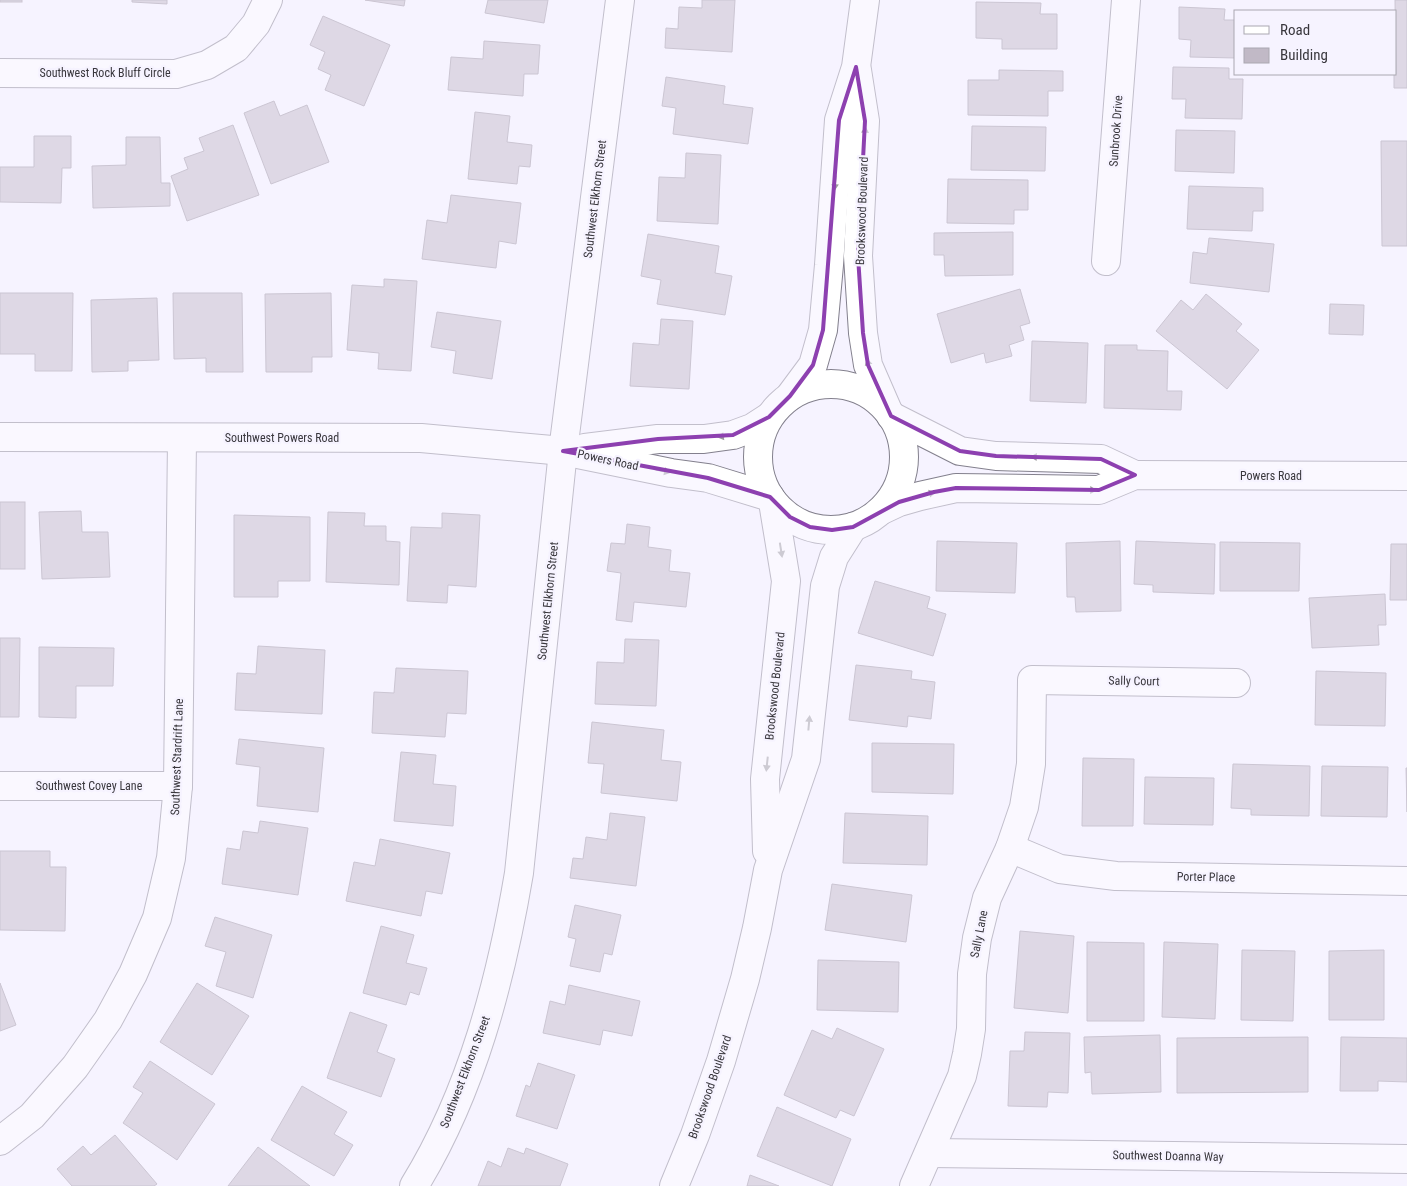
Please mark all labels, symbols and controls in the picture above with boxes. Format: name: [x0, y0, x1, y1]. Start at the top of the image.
legend: [1234, 10, 1397, 75]
text: Road: [1280, 21, 1310, 39]
text: Building: [1280, 46, 1328, 64]
street label: Southwest Rock Bluff Circle: [39, 66, 171, 80]
street label: Sunbrook Drive: [1107, 95, 1126, 167]
one-way arrow: [861, 126, 869, 142]
street label: Southwest Elkhorn Street: [581, 139, 609, 259]
street label: Brookswood Boulevard: [853, 156, 871, 265]
one-way arrow: [831, 175, 839, 191]
one-way arrow: [865, 358, 873, 373]
street label: Southwest Powers Road: [225, 431, 339, 445]
one-way arrow: [717, 433, 733, 441]
street label: Powers Road: [576, 447, 640, 473]
one-way arrow: [1029, 453, 1045, 461]
one-way arrow: [655, 468, 671, 476]
street label: Powers Road: [1240, 469, 1302, 483]
one-way arrow: [1082, 486, 1098, 494]
one-way arrow: [920, 489, 935, 497]
street label: Southwest Elkhorn Street: [535, 541, 561, 661]
one-way arrow: [777, 543, 785, 559]
street label: Brookswood Boulevard: [762, 631, 788, 741]
street label: Sally Court: [1108, 674, 1160, 688]
street label: Southwest Stardrift Lane: [168, 698, 186, 816]
one-way arrow: [805, 715, 813, 731]
one-way arrow: [762, 756, 770, 772]
street label: Southwest Covey Lane: [36, 779, 143, 793]
street label: Porter Place: [1177, 869, 1236, 885]
street label: Sally Lane: [968, 909, 991, 959]
street label: Southwest Elkhorn Street: [437, 1014, 493, 1130]
street label: Brookswood Boulevard: [686, 1033, 734, 1141]
street label: Southwest Doanna Way: [1112, 1148, 1224, 1164]

